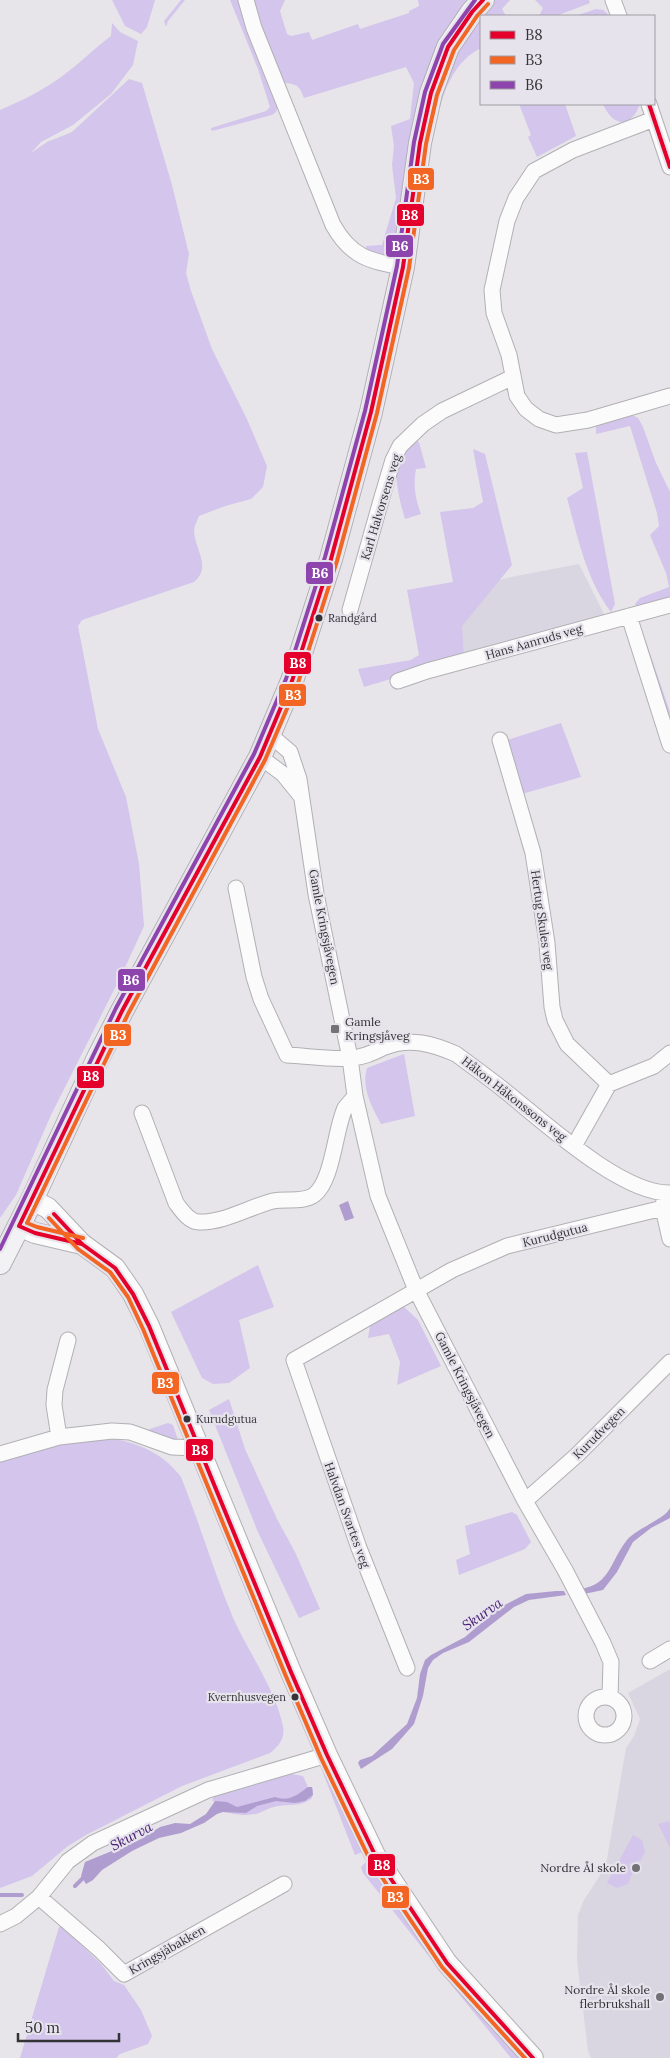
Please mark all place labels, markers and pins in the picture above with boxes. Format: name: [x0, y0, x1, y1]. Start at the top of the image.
place label: Randgård: [328, 611, 377, 625]
marker: Randgård: [314, 613, 324, 623]
place label: Gamle Kringsjåveg: [345, 1014, 410, 1043]
marker: Gamle Kringsjåveg: [329, 1023, 341, 1035]
place label: Kurudgutua: [196, 1412, 257, 1426]
marker: Kurudgutua: [182, 1414, 192, 1424]
place label: Kvernhusvegen: [208, 1690, 286, 1704]
marker: Kvernhusvegen: [290, 1692, 300, 1702]
place label: Nordre Ål skole: [540, 1860, 626, 1875]
marker: Nordre Ål skole: [630, 1862, 642, 1874]
place label: Nordre Ål skole flerbrukshall: [564, 1982, 650, 2011]
marker: Nordre Ål skole flerbrukshall: [654, 1991, 666, 2003]

